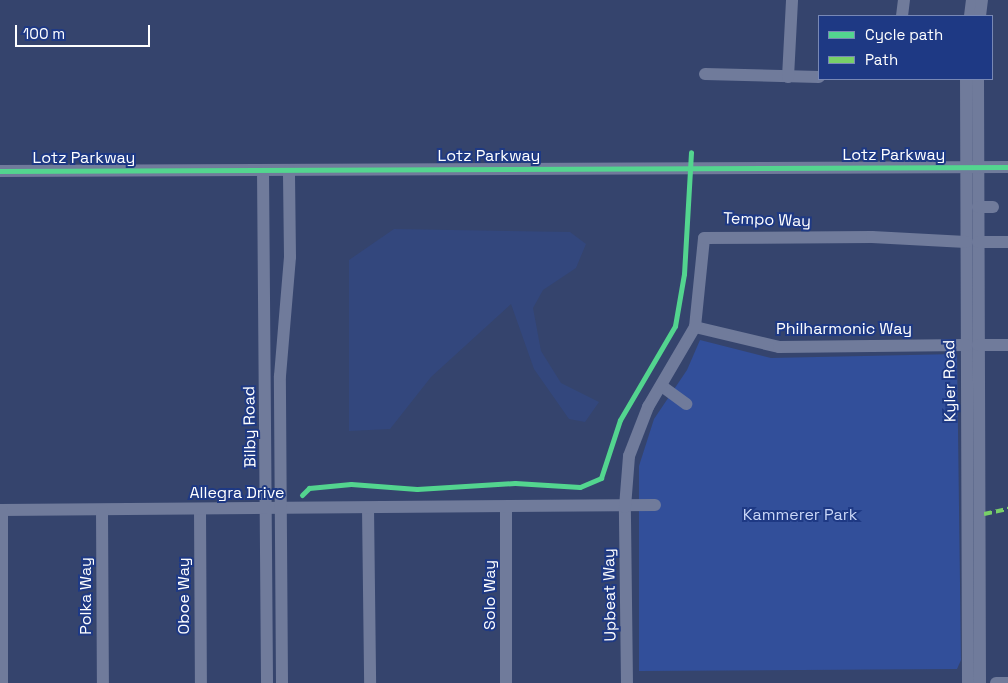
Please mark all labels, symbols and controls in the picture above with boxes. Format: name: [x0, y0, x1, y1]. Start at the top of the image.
scale bar: [18, 15, 152, 47]
legend: [818, 15, 993, 80]
text: 100 m: [23, 24, 65, 43]
text: Cycle path: [865, 25, 943, 44]
text: Path: [865, 50, 898, 69]
street label: Lotz Parkway: [843, 145, 945, 165]
street label: Lotz Parkway: [438, 146, 540, 166]
street label: Lotz Parkway: [33, 148, 135, 168]
street label: Tempo Way: [723, 209, 811, 231]
street label: Philharmonic Way: [776, 319, 912, 339]
street label: Kyler Road: [940, 340, 960, 422]
street label: Bilby Road: [240, 386, 260, 468]
street label: Allegra Drive: [189, 483, 285, 503]
park label: Kammerer Park: [743, 505, 857, 525]
street label: Upbeat Way: [600, 548, 620, 642]
street label: Polka Way: [76, 557, 96, 635]
street label: Oboe Way: [174, 557, 194, 635]
street label: Solo Way: [480, 560, 500, 630]

